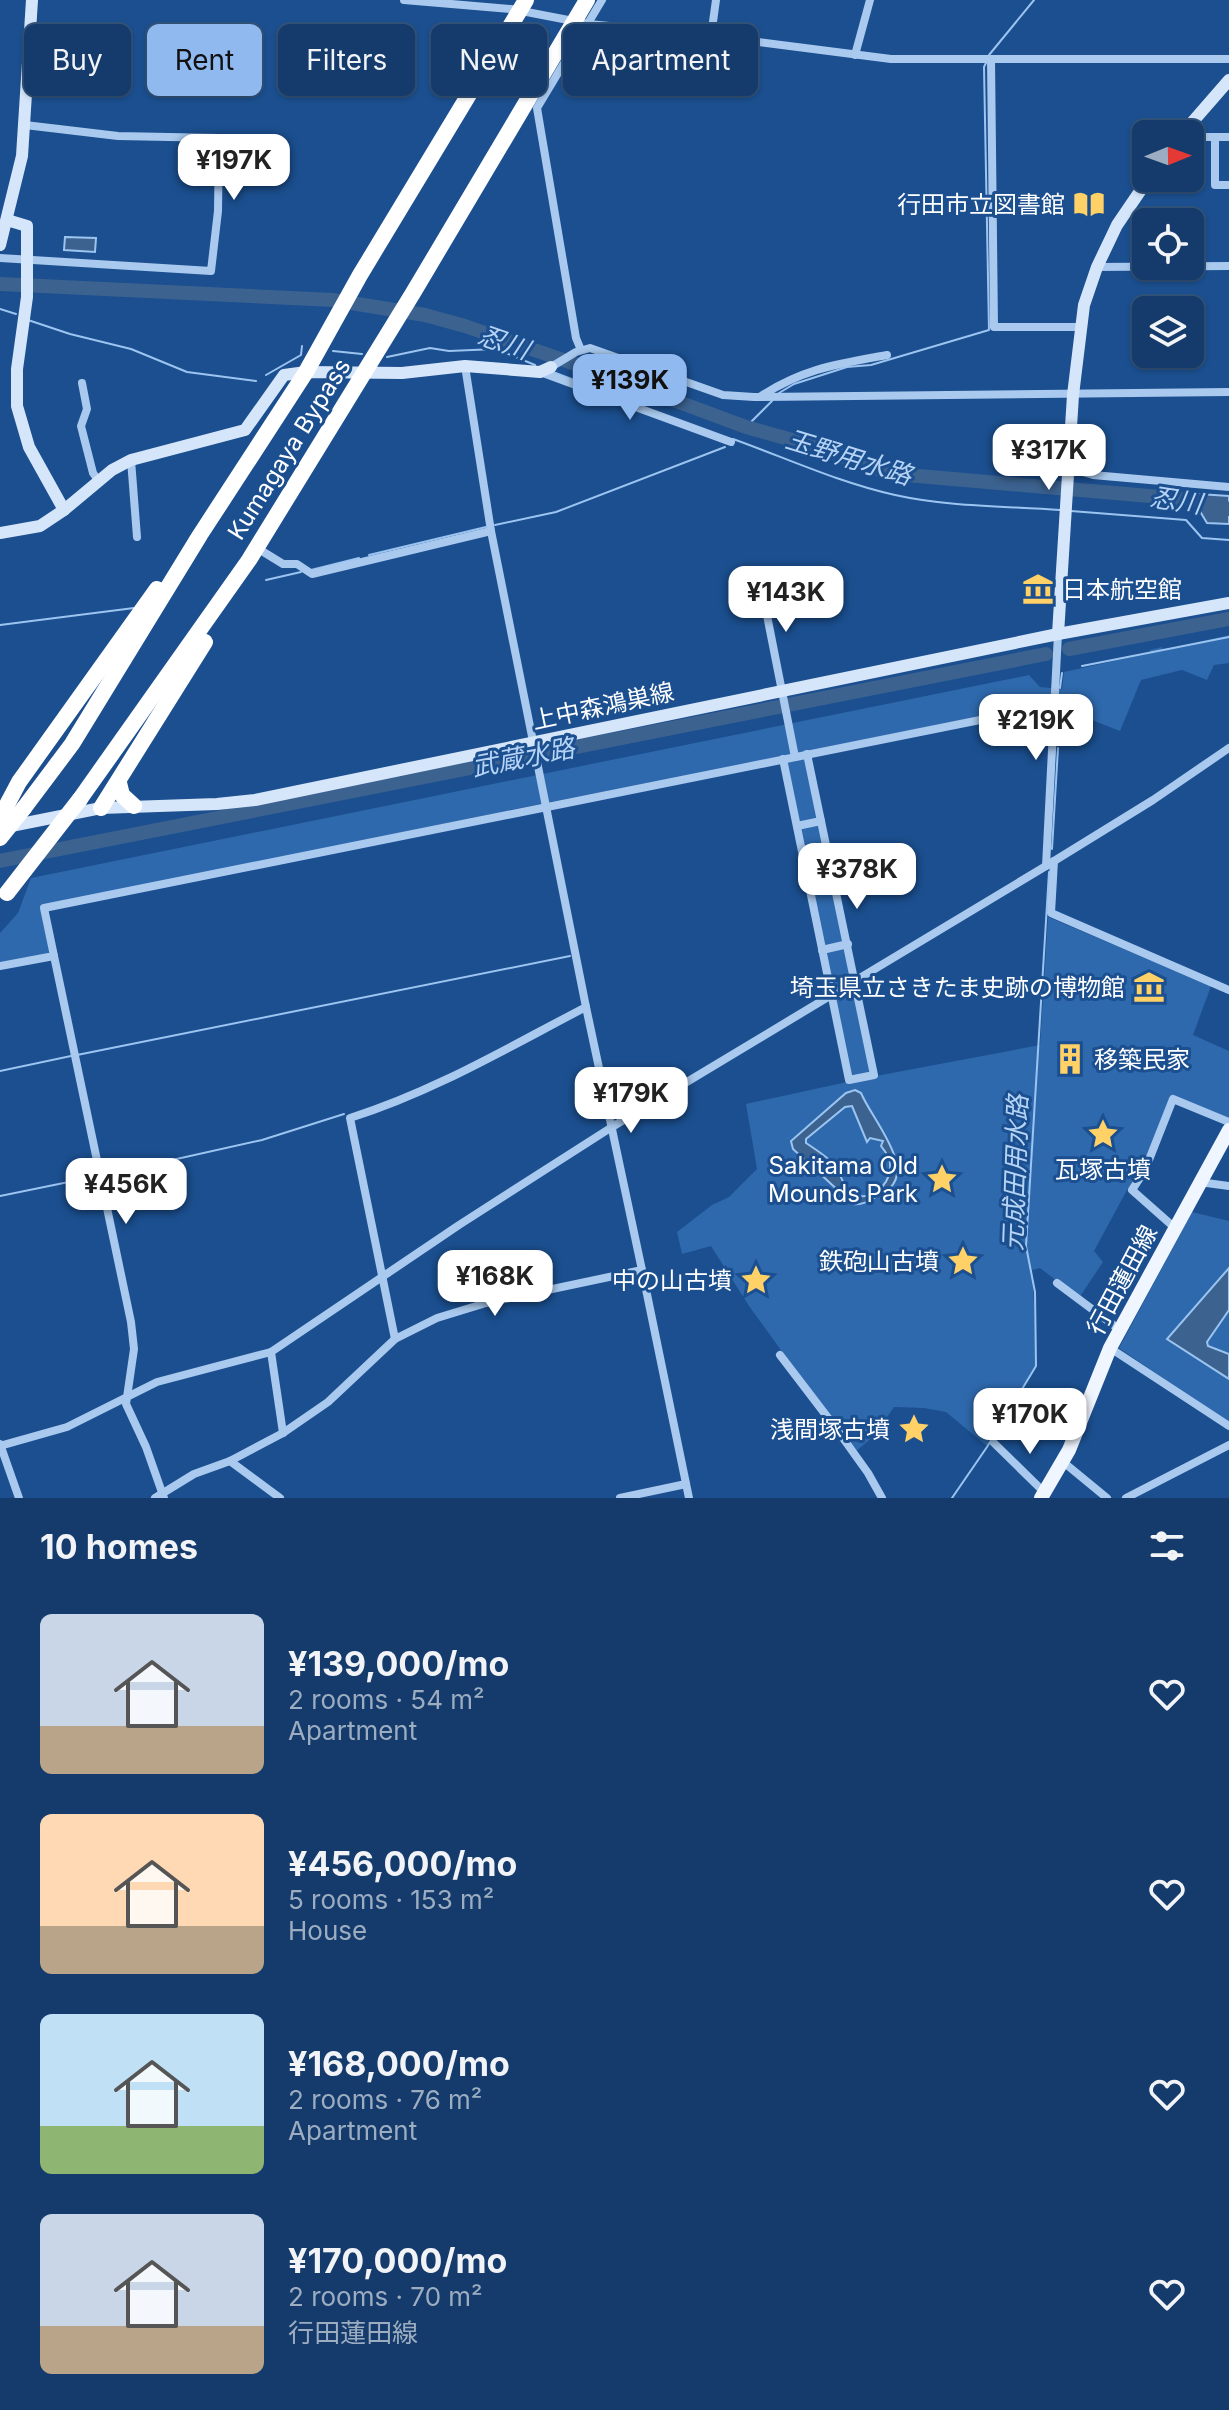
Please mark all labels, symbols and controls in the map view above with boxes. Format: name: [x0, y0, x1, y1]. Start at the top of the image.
chip: Buy: [24, 24, 131, 96]
chip: Rent: [147, 24, 262, 96]
chip: Filters: [278, 24, 415, 96]
chip: New: [431, 24, 547, 96]
chip: Apartment: [563, 24, 758, 96]
north arrow: [1132, 120, 1204, 192]
map controls: [1132, 120, 1204, 368]
pin: ¥197K: [178, 134, 290, 202]
text: ¥197K: [196, 144, 272, 175]
library icon: 行田市立図書館: [1072, 187, 1106, 221]
place label: 行田市立図書館: [897, 190, 1065, 219]
button: locate: [1132, 208, 1204, 280]
button: layers: [1132, 296, 1204, 368]
water label: 忍川: [474, 319, 536, 366]
street label: Kumagaya Bypass: [221, 353, 357, 545]
pin: ¥139K: [574, 354, 686, 422]
text: ¥139K: [591, 364, 669, 395]
water label: 玉野用水路: [782, 423, 918, 491]
pin: ¥317K: [993, 424, 1105, 492]
text: ¥317K: [1011, 434, 1087, 465]
water label: 忍川: [1148, 481, 1207, 519]
pin: ¥143K: [730, 566, 842, 634]
museum icon: 日本航空館: [1021, 572, 1055, 606]
place label: 日本航空館: [1062, 575, 1182, 604]
text: ¥143K: [746, 576, 826, 607]
street label: 上中森鴻巣線: [530, 677, 676, 735]
pin: ¥219K: [980, 694, 1092, 762]
text: ¥219K: [997, 704, 1075, 735]
water label: 武蔵水路: [469, 731, 579, 782]
pin: ¥378K: [801, 843, 913, 911]
text: ¥378K: [816, 853, 898, 884]
museum icon: 埼玉県立さきたま史跡の博物館: [1132, 970, 1166, 1004]
place label: 埼玉県立さきたま史跡の博物館: [790, 973, 1125, 1002]
building icon: 移築民家: [1053, 1042, 1087, 1076]
place label: 移築民家: [1094, 1045, 1190, 1074]
pin: ¥179K: [575, 1067, 687, 1135]
text: ¥179K: [593, 1077, 669, 1108]
water label: 元成田用水路: [997, 1093, 1033, 1252]
place icon: 瓦塚古墳: [1086, 1117, 1120, 1151]
place label: Sakitama Old Mounds Park: [768, 1151, 918, 1208]
place label: 瓦塚古墳: [1055, 1155, 1151, 1184]
pin: ¥456K: [70, 1158, 182, 1226]
place icon: Sakitama Old Mounds Park: [925, 1162, 959, 1196]
text: ¥456K: [84, 1168, 168, 1199]
street label: 行田蓮田線: [1081, 1220, 1163, 1340]
place icon: 鉄砲山古墳: [946, 1244, 980, 1278]
place label: 鉄砲山古墳: [819, 1247, 939, 1276]
pin: ¥168K: [439, 1250, 551, 1318]
text: ¥168K: [456, 1260, 534, 1291]
place icon: 中の山古墳: [739, 1263, 773, 1297]
place label: 中の山古墳: [612, 1266, 732, 1295]
pin: ¥170K: [974, 1388, 1086, 1456]
text: ¥170K: [992, 1398, 1068, 1429]
place icon: 浅間塚古墳: [897, 1412, 931, 1446]
place label: 浅間塚古墳: [770, 1415, 890, 1444]
icon: filters: [1145, 1524, 1189, 1568]
text: 10 homes: [40, 1526, 198, 1567]
text: ¥139,000/mo: [288, 1643, 509, 1684]
icon: home: [104, 1646, 200, 1742]
icon: heart: [1145, 1672, 1189, 1716]
text: 2 rooms · 54 m²: [288, 1684, 485, 1715]
text: Apartment: [288, 1715, 417, 1746]
text: ¥456,000/mo: [288, 1843, 517, 1884]
icon: home: [104, 1846, 200, 1942]
icon: heart: [1145, 1872, 1189, 1916]
text: 5 rooms · 153 m²: [288, 1884, 494, 1915]
text: House: [288, 1915, 367, 1946]
text: ¥168,000/mo: [288, 2043, 510, 2084]
icon: home: [104, 2046, 200, 2142]
icon: heart: [1145, 2072, 1189, 2116]
text: 2 rooms · 76 m²: [288, 2084, 482, 2115]
text: Apartment: [288, 2115, 417, 2146]
text: ¥170,000/mo: [288, 2240, 507, 2281]
icon: home: [104, 2246, 200, 2342]
icon: heart: [1145, 2272, 1189, 2316]
text: 2 rooms · 70 m²: [288, 2281, 483, 2312]
text: 行田蓮田線: [288, 2317, 418, 2348]

